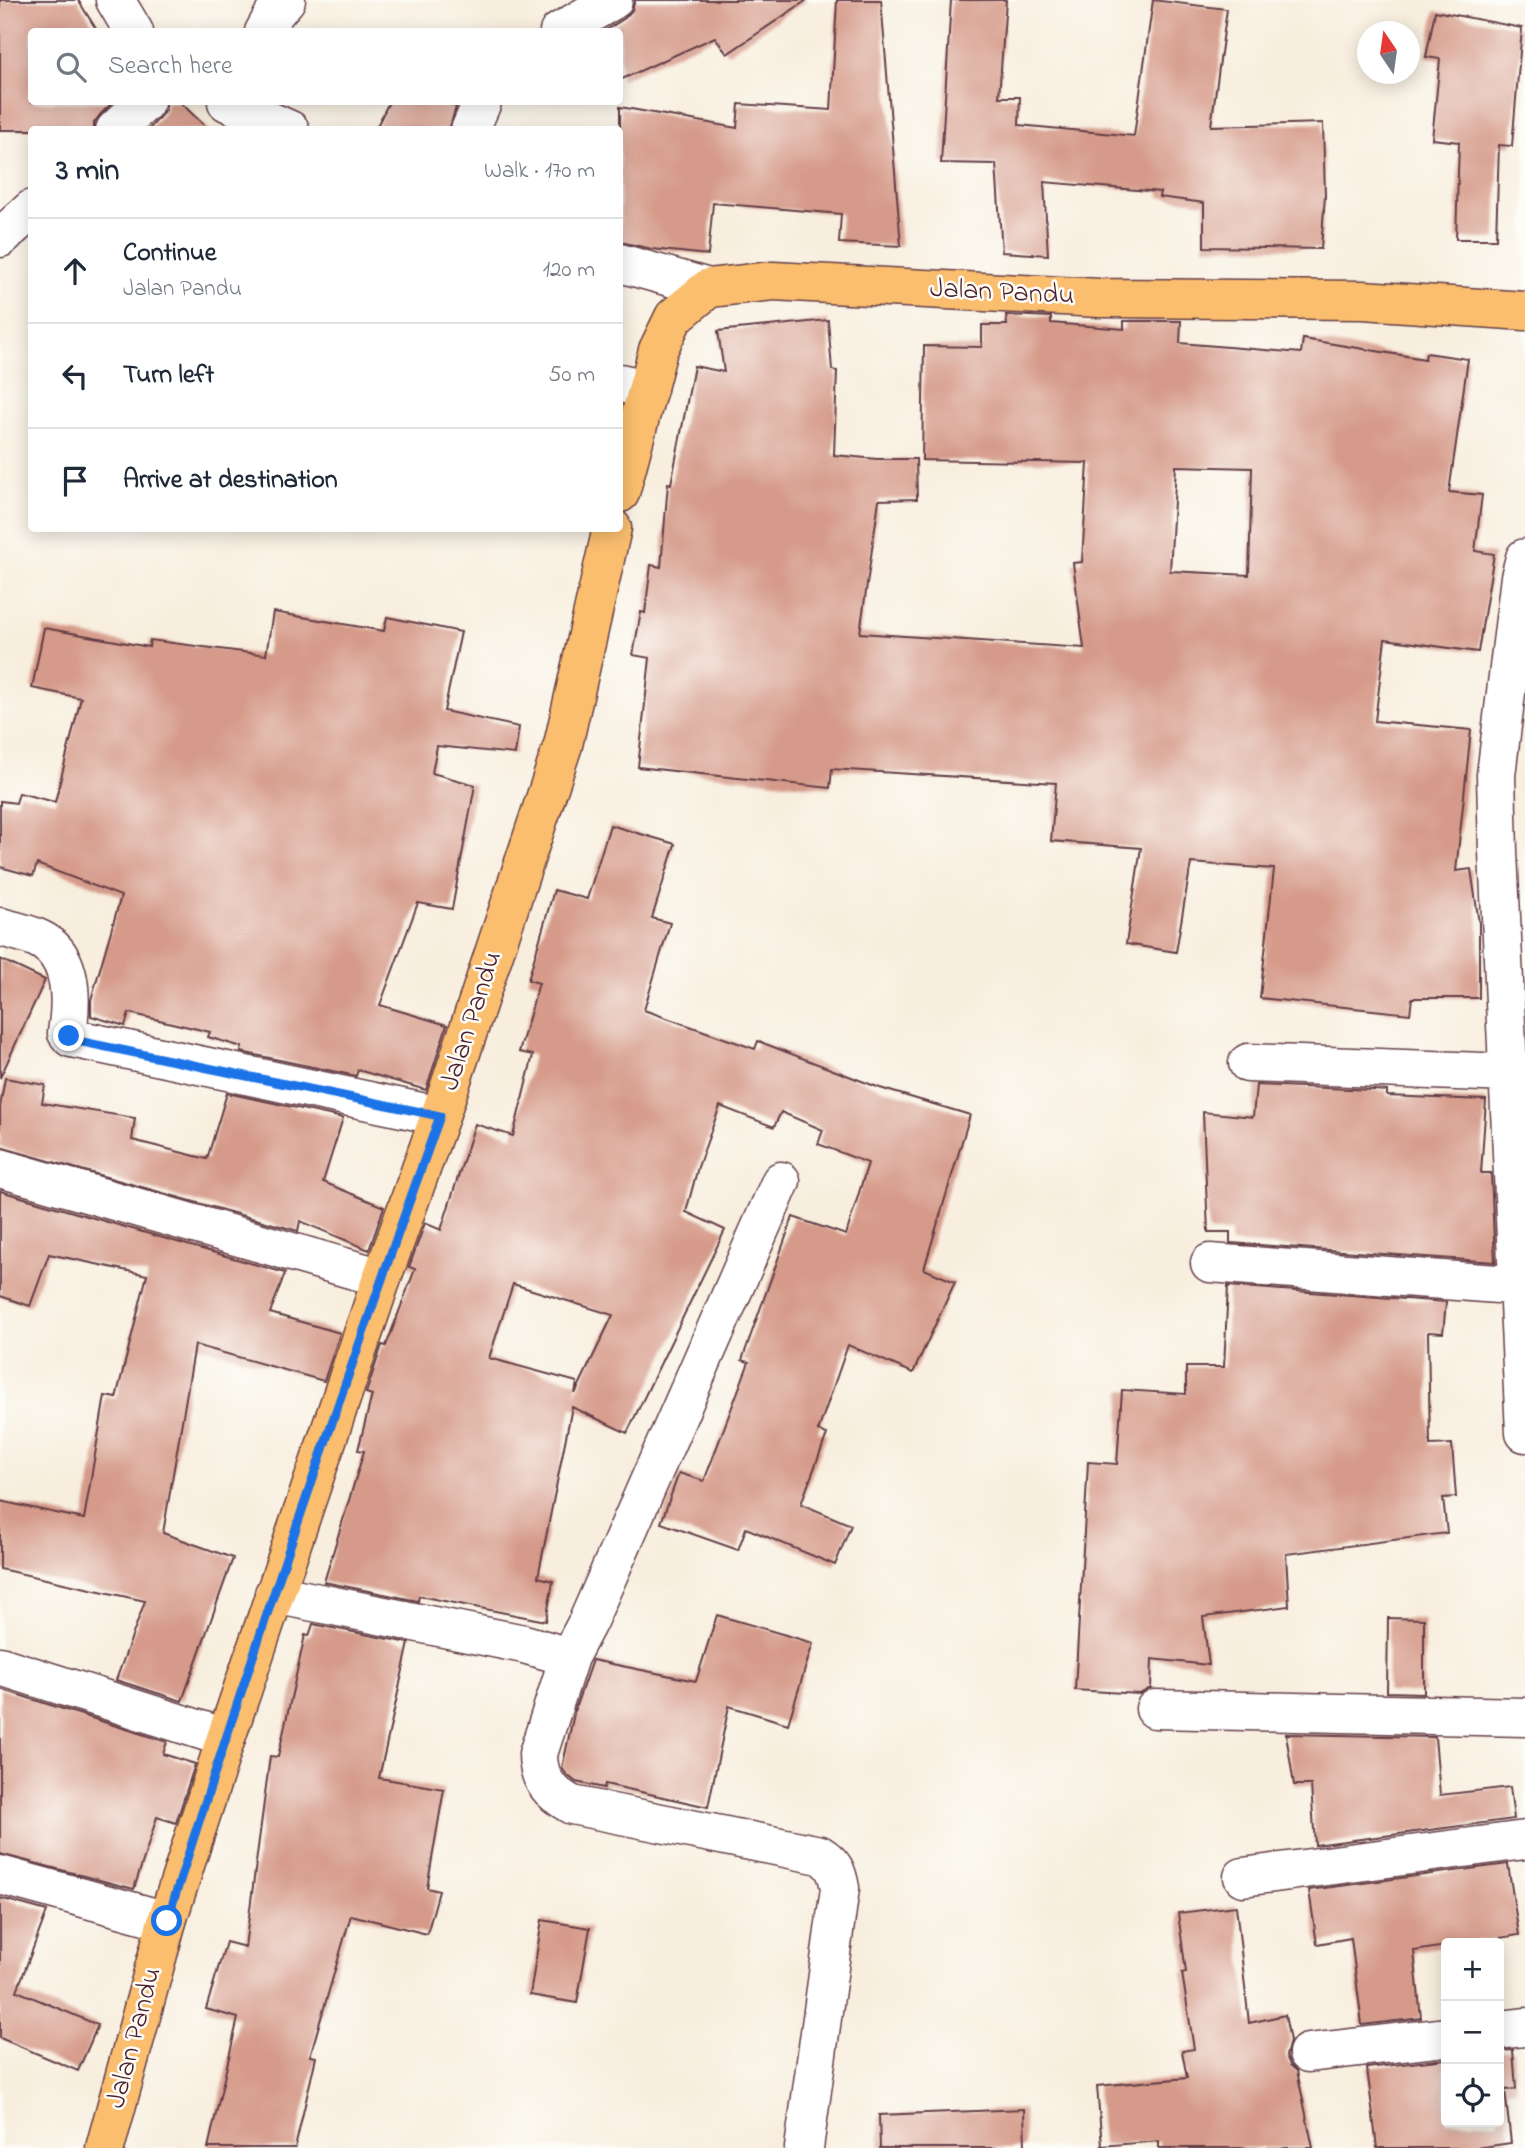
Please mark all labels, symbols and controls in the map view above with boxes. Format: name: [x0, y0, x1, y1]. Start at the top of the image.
north arrow: [1357, 21, 1420, 84]
search box: [28, 28, 623, 105]
icon: search: [52, 48, 90, 86]
text: Search here: [108, 48, 233, 86]
text: 3 min: [56, 150, 119, 194]
text: Walk · 170 m: [484, 155, 595, 188]
text: Continue: [123, 235, 216, 273]
icon: ahead: [56, 252, 94, 290]
text: 120 m: [543, 254, 595, 287]
street label: Jalan Pandu: [929, 269, 1075, 317]
text: Jalan Pandu: [123, 273, 242, 306]
icon: left: [56, 357, 94, 395]
text: Turn left: [123, 357, 214, 395]
text: 50 m: [548, 359, 595, 392]
icon: arrive: [56, 462, 94, 500]
text: Arrive at destination: [123, 462, 338, 500]
street label: Jalan Pandu: [430, 946, 514, 1096]
route end: [53, 1020, 84, 1051]
route start: [151, 1905, 182, 1936]
map controls: [1441, 1938, 1504, 2127]
button: +: [1441, 1938, 1504, 2001]
street label: Jalan Pandu: [96, 1963, 174, 2113]
button: −: [1441, 2001, 1504, 2064]
button: locate: [1441, 2064, 1504, 2127]

